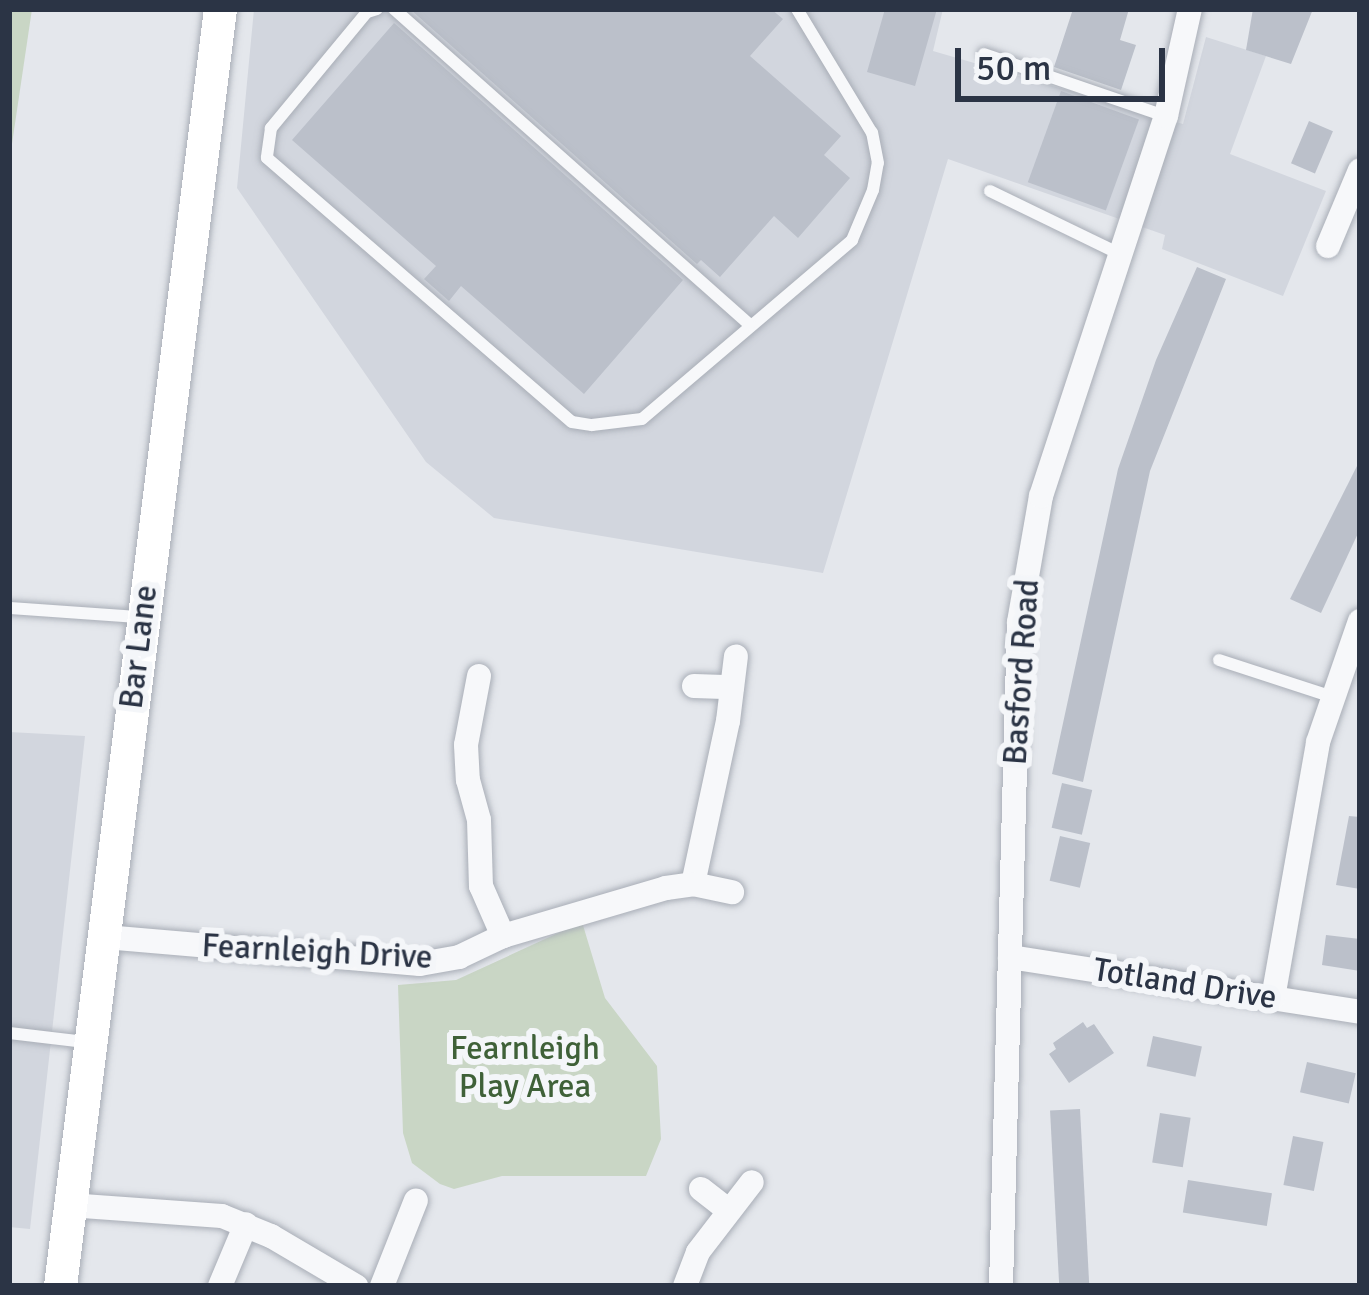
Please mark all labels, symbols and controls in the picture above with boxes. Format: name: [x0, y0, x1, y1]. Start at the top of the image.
scale bar: [961, 24, 1171, 98]
text: 50 m: [976, 46, 1052, 91]
street label: Basford Road: [996, 578, 1048, 766]
street label: Bar Lane: [112, 583, 166, 711]
street label: Fearnleigh Drive: [201, 926, 433, 978]
street label: Totland Drive: [1091, 950, 1279, 1018]
park label: Fearnleigh Play Area: [450, 1029, 600, 1107]

